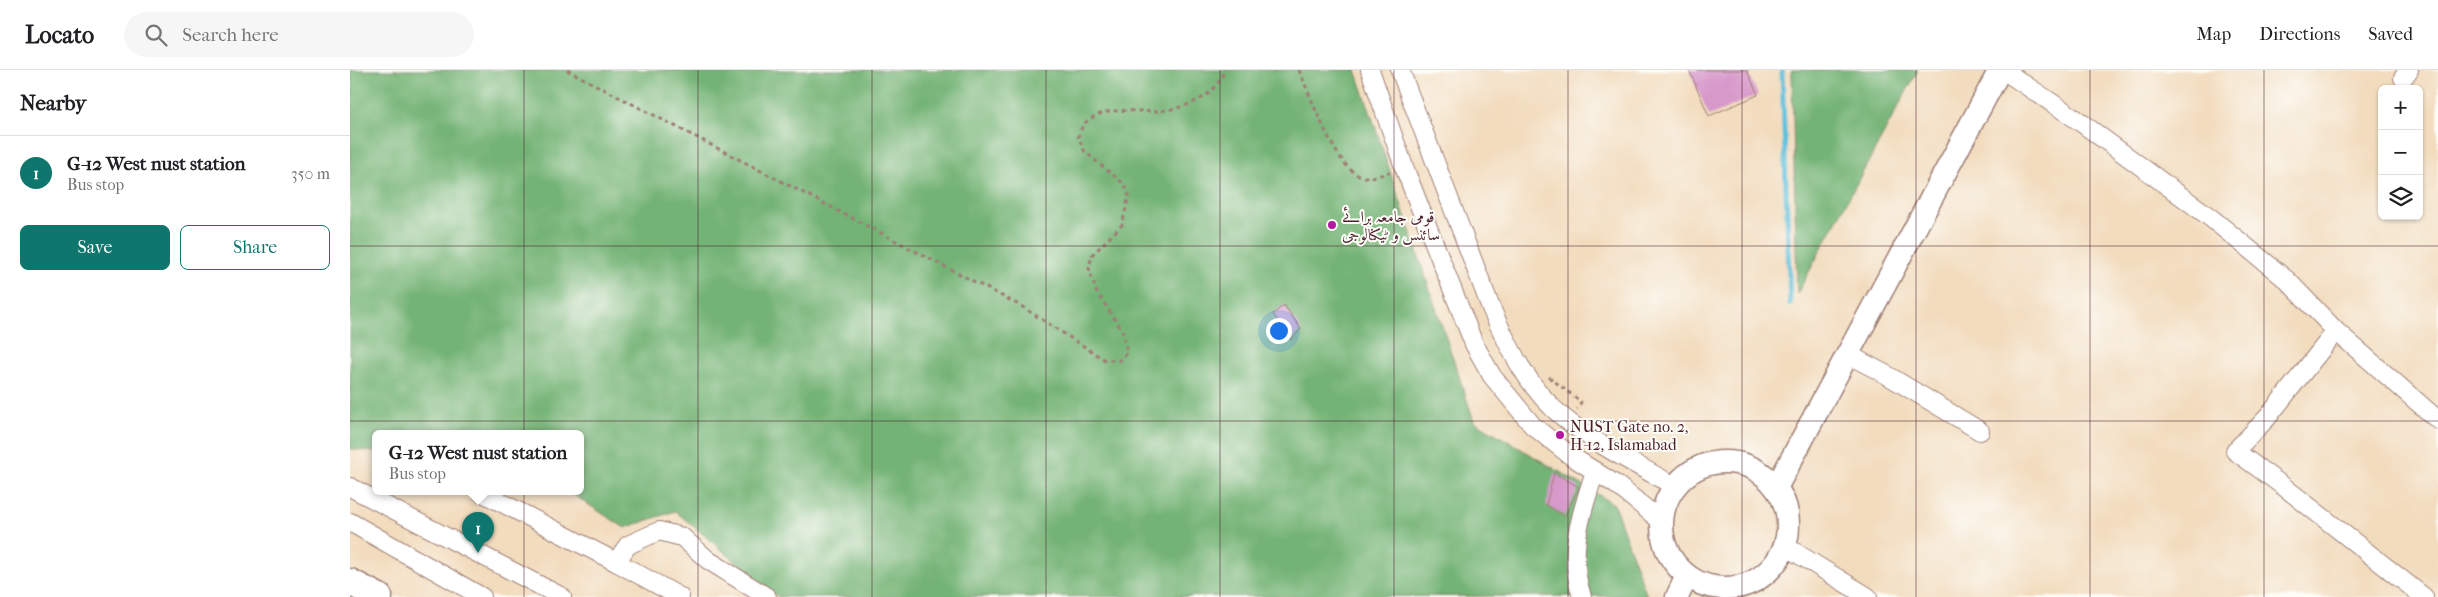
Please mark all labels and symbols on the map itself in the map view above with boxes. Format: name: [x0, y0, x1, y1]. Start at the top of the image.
place label: قومی جامعہ برائے سائنس و ٹیکنالوجی: [1342, 206, 1440, 245]
marker: قومی جامعہ برائے سائنس و ٹیکنالوجی: [1326, 219, 1338, 231]
your location: [1266, 318, 1292, 344]
place label: NUST Gate no. 2, H-12, Islamabad: [1570, 417, 1688, 454]
marker: NUST Gate no. 2, H-12, Islamabad: [1554, 429, 1566, 441]
pin: 1: [462, 512, 494, 553]

